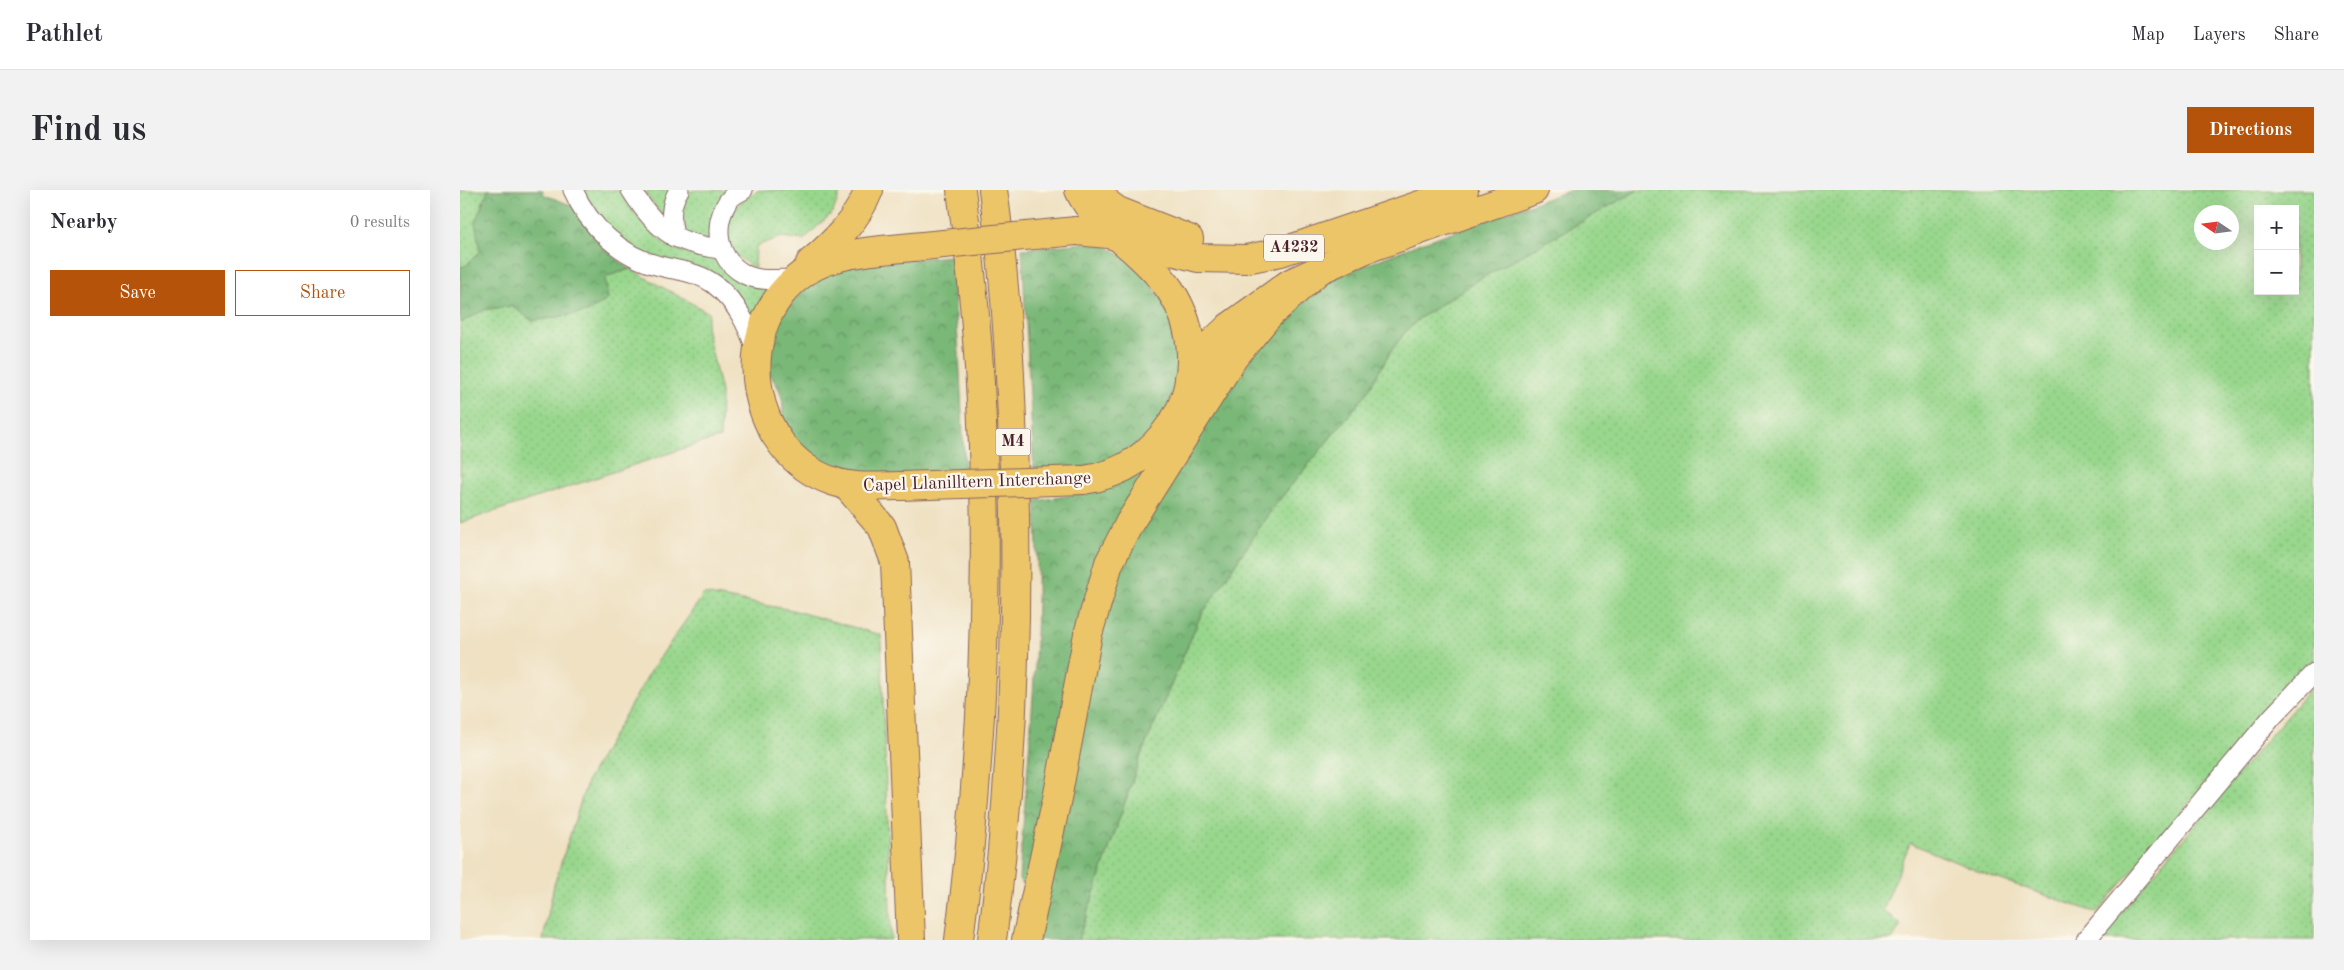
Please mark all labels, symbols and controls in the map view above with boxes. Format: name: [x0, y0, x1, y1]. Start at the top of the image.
text: Pathlet: [25, 23, 103, 47]
text: Map: [2131, 26, 2165, 44]
text: Layers: [2193, 26, 2245, 44]
text: Share: [2273, 26, 2319, 44]
button: Directions: [2187, 107, 2314, 153]
text: Find us: [30, 113, 146, 148]
north arrow: [2194, 205, 2239, 250]
map controls: [2254, 205, 2299, 295]
button: +: [2254, 205, 2299, 250]
text: Nearby: [50, 212, 118, 233]
text: 0 results: [350, 215, 410, 231]
road number: A4232: [1264, 234, 1324, 262]
button: −: [2254, 250, 2299, 295]
button: Save: [50, 270, 225, 316]
button: Share: [235, 270, 410, 316]
road number: M4: [996, 428, 1030, 456]
street label: Capel Llanilltern Interchange: [863, 469, 1091, 495]

